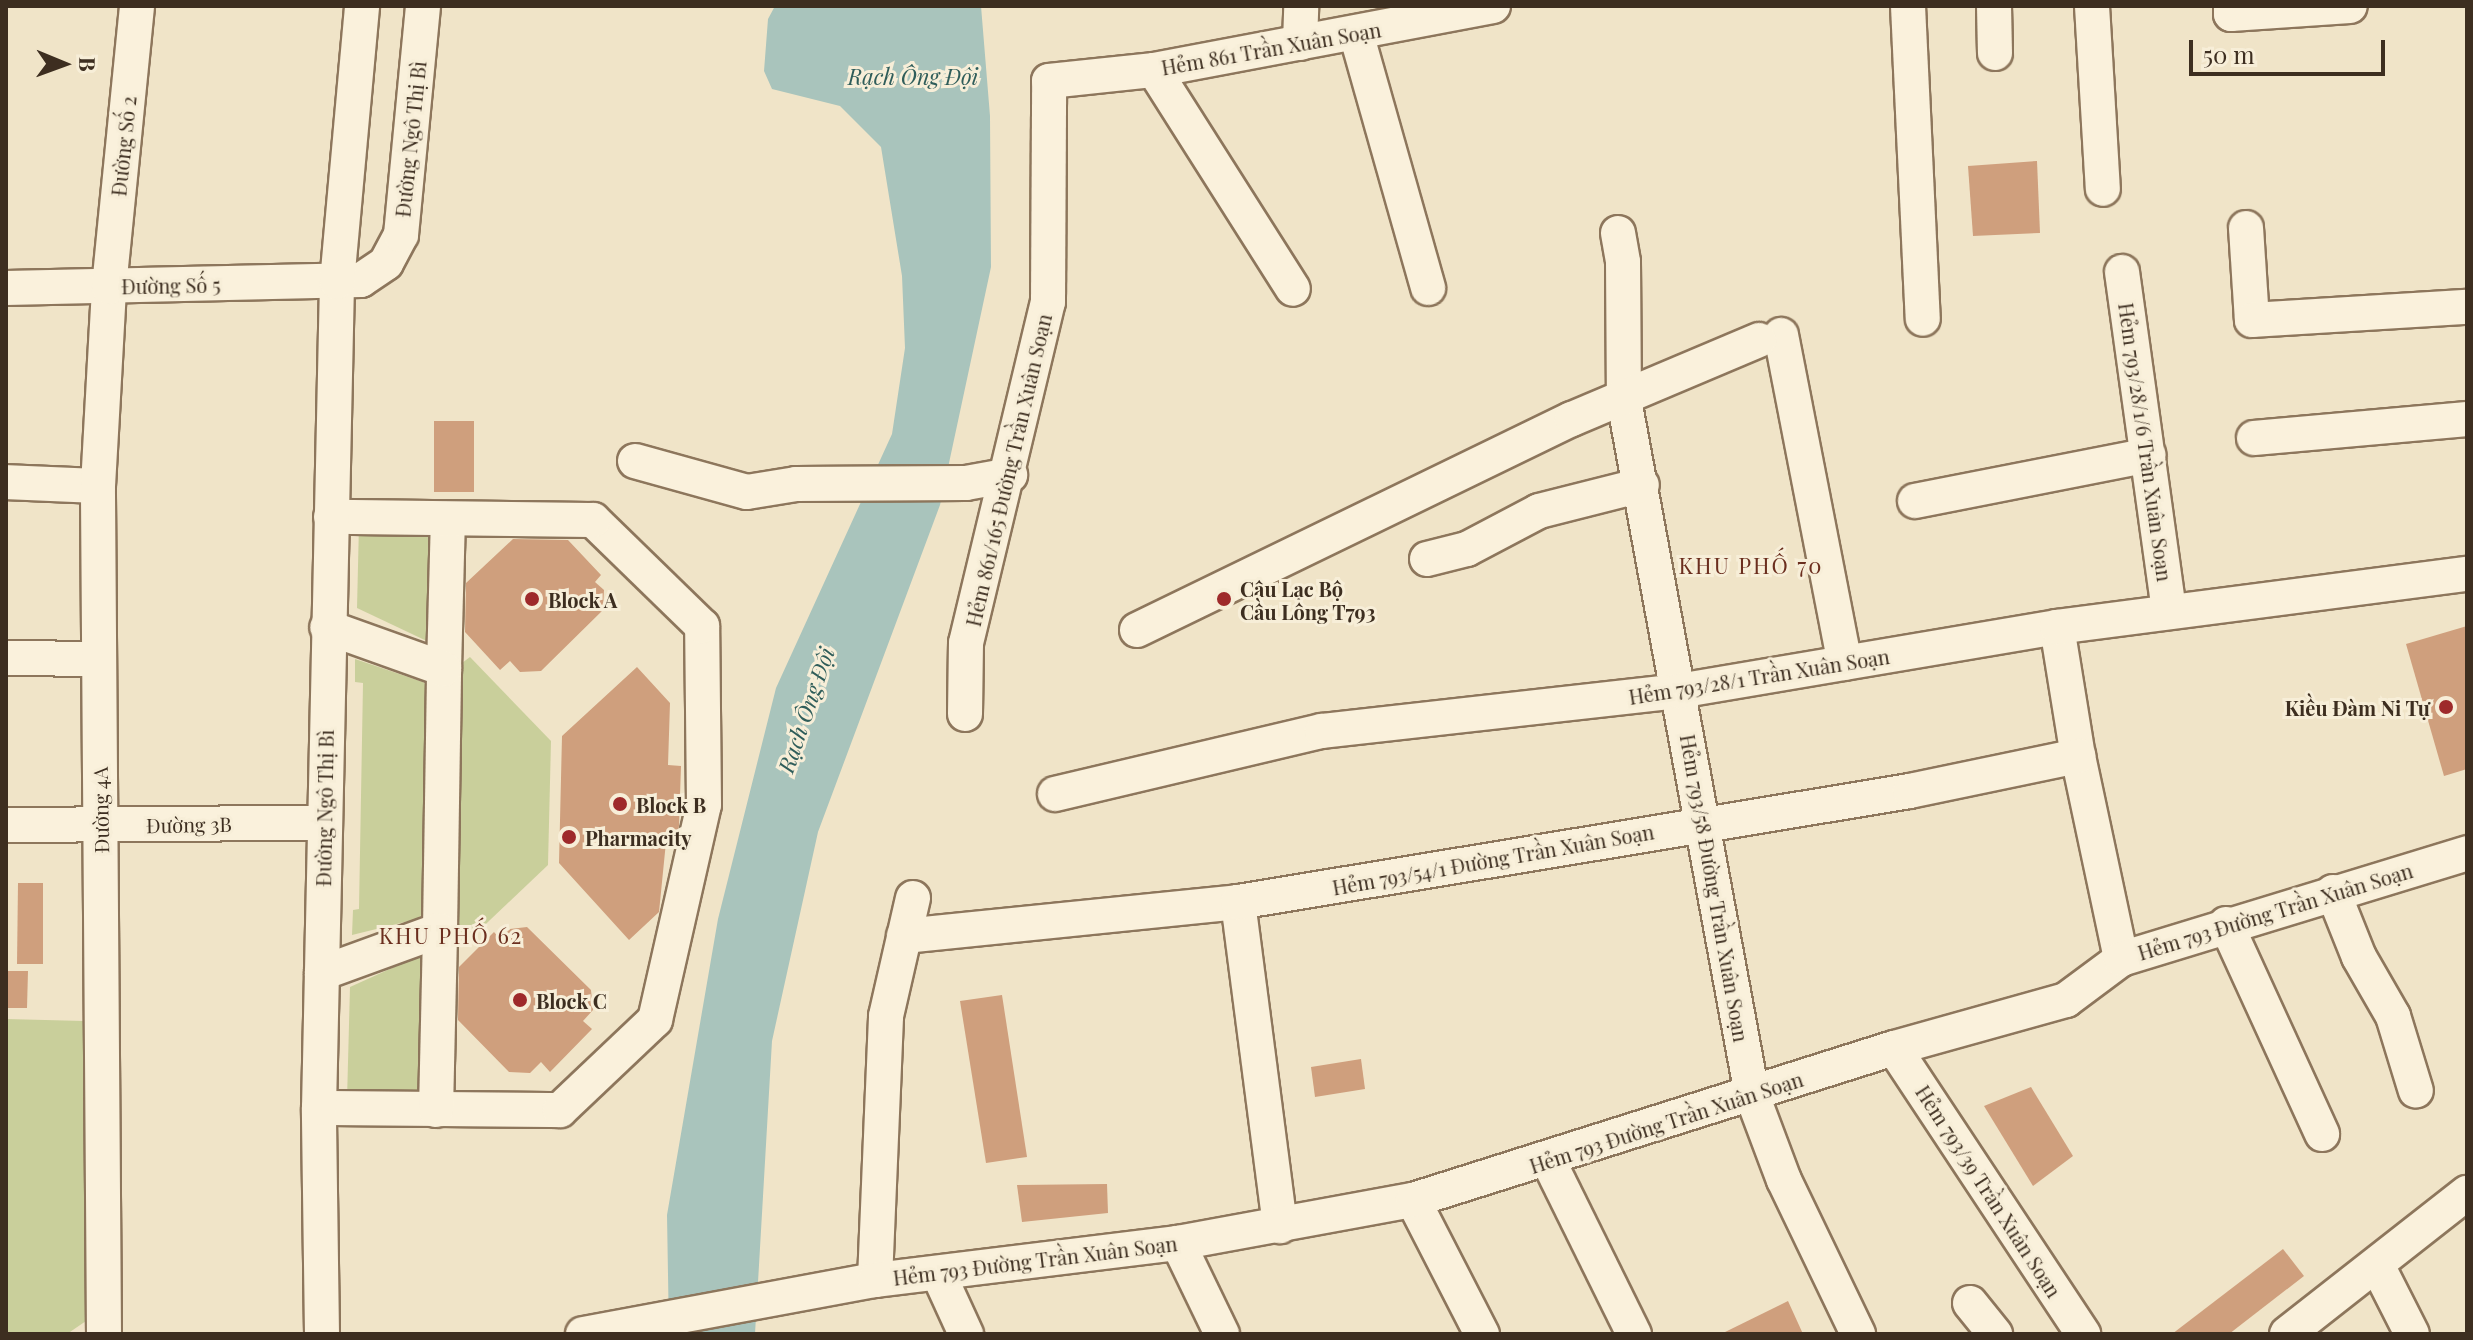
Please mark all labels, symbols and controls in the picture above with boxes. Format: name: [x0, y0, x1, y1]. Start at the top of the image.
street label: Hẻm 861 Trần Xuân Soạn: [1159, 17, 1383, 79]
north arrow: [24, 24, 104, 104]
scale bar: [2193, 24, 2389, 74]
text: 50 m: [2203, 38, 2255, 70]
text: B: [73, 57, 103, 72]
street label: Đường Ngô Thị Bì: [390, 59, 430, 219]
water label: Rạch Ông Đội: [848, 64, 978, 90]
street label: Đường Số 2: [106, 95, 140, 197]
street label: Đường Số 5: [121, 272, 221, 298]
street label: Hẻm 793/28/1/6 Trần Xuân Soạn: [2114, 301, 2178, 583]
street label: Hẻm 861/165 Đường Trần Xuân Soạn: [960, 311, 1056, 629]
district label: KHU PHỐ 70: [1679, 553, 1823, 579]
place label: Câu Lạc Bộ Cầu Lông T793: [1240, 576, 1376, 623]
place label: Block A: [548, 587, 618, 611]
marker: Block A: [523, 590, 541, 608]
marker: Câu Lạc Bộ Cầu Lông T793: [1215, 590, 1233, 608]
street label: Hẻm 793/28/1 Trần Xuân Soạn: [1627, 643, 1891, 709]
water label: Rạch Ông Đội: [772, 644, 840, 776]
place label: Kiều Đàm Ni Tự: [2284, 695, 2430, 719]
marker: Kiều Đàm Ni Tự: [2437, 698, 2455, 716]
street label: Đường Ngô Thị Bì: [311, 729, 337, 887]
street label: Hẻm 793/58 Đường Trần Xuân Soạn: [1676, 732, 1754, 1044]
street label: Đường 4A: [87, 766, 113, 854]
place label: Block B: [636, 792, 706, 816]
marker: Block B: [611, 795, 629, 813]
street label: Đường 3B: [146, 811, 232, 837]
street label: Hẻm 793/54/1 Đường Trần Xuân Soạn: [1330, 819, 1656, 899]
place label: Pharmacity: [585, 825, 692, 849]
marker: Pharmacity: [560, 828, 578, 846]
street label: Hẻm 793 Đường Trần Xuân Soạn: [2134, 858, 2416, 964]
district label: KHU PHỐ 62: [379, 923, 523, 949]
place label: Block C: [536, 988, 607, 1012]
marker: Block C: [511, 991, 529, 1009]
street label: Hẻm 793 Đường Trần Xuân Soạn: [1526, 1066, 1806, 1178]
street label: Hẻm 793/39 Trần Xuân Soạn: [1911, 1080, 2067, 1302]
street label: Hẻm 793 Đường Trần Xuân Soạn: [891, 1231, 1179, 1289]

